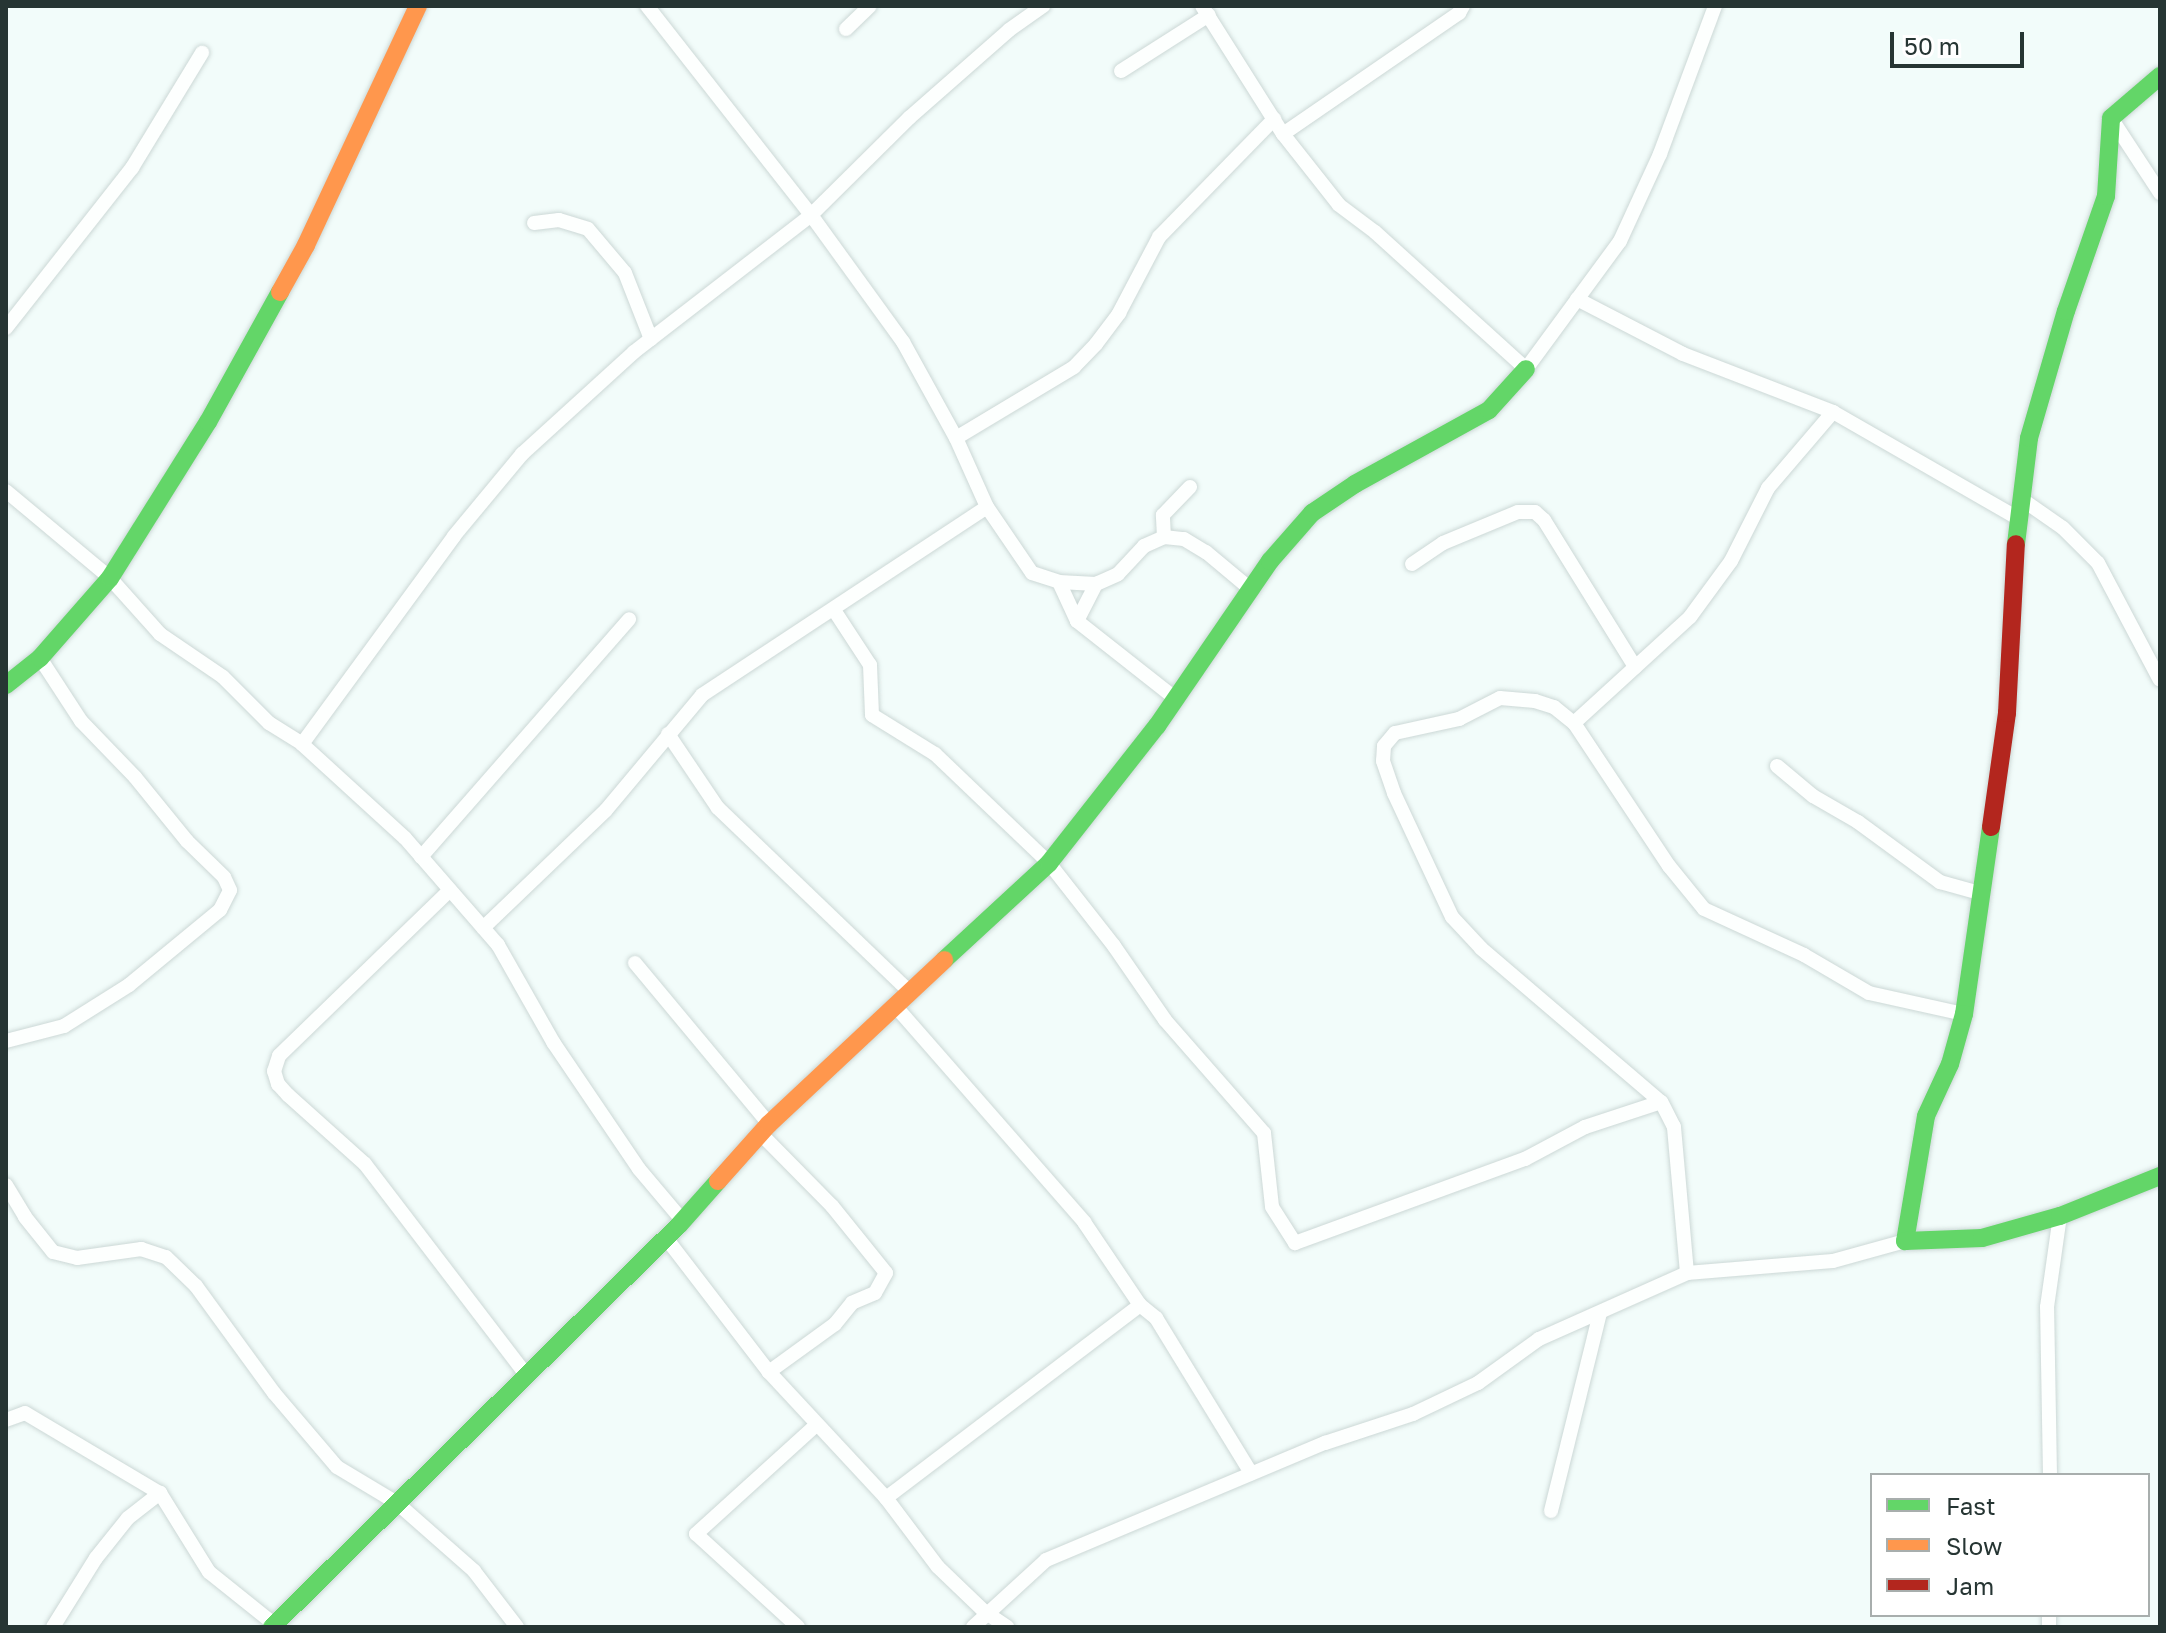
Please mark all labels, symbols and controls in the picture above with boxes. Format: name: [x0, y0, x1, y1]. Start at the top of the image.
scale bar: [1894, 16, 2028, 66]
text: 50 m: [1904, 31, 1960, 60]
legend: [1870, 1473, 2150, 1617]
text: Fast: [1946, 1491, 1996, 1520]
text: Slow: [1946, 1531, 2002, 1560]
text: Jam: [1946, 1571, 1994, 1600]

